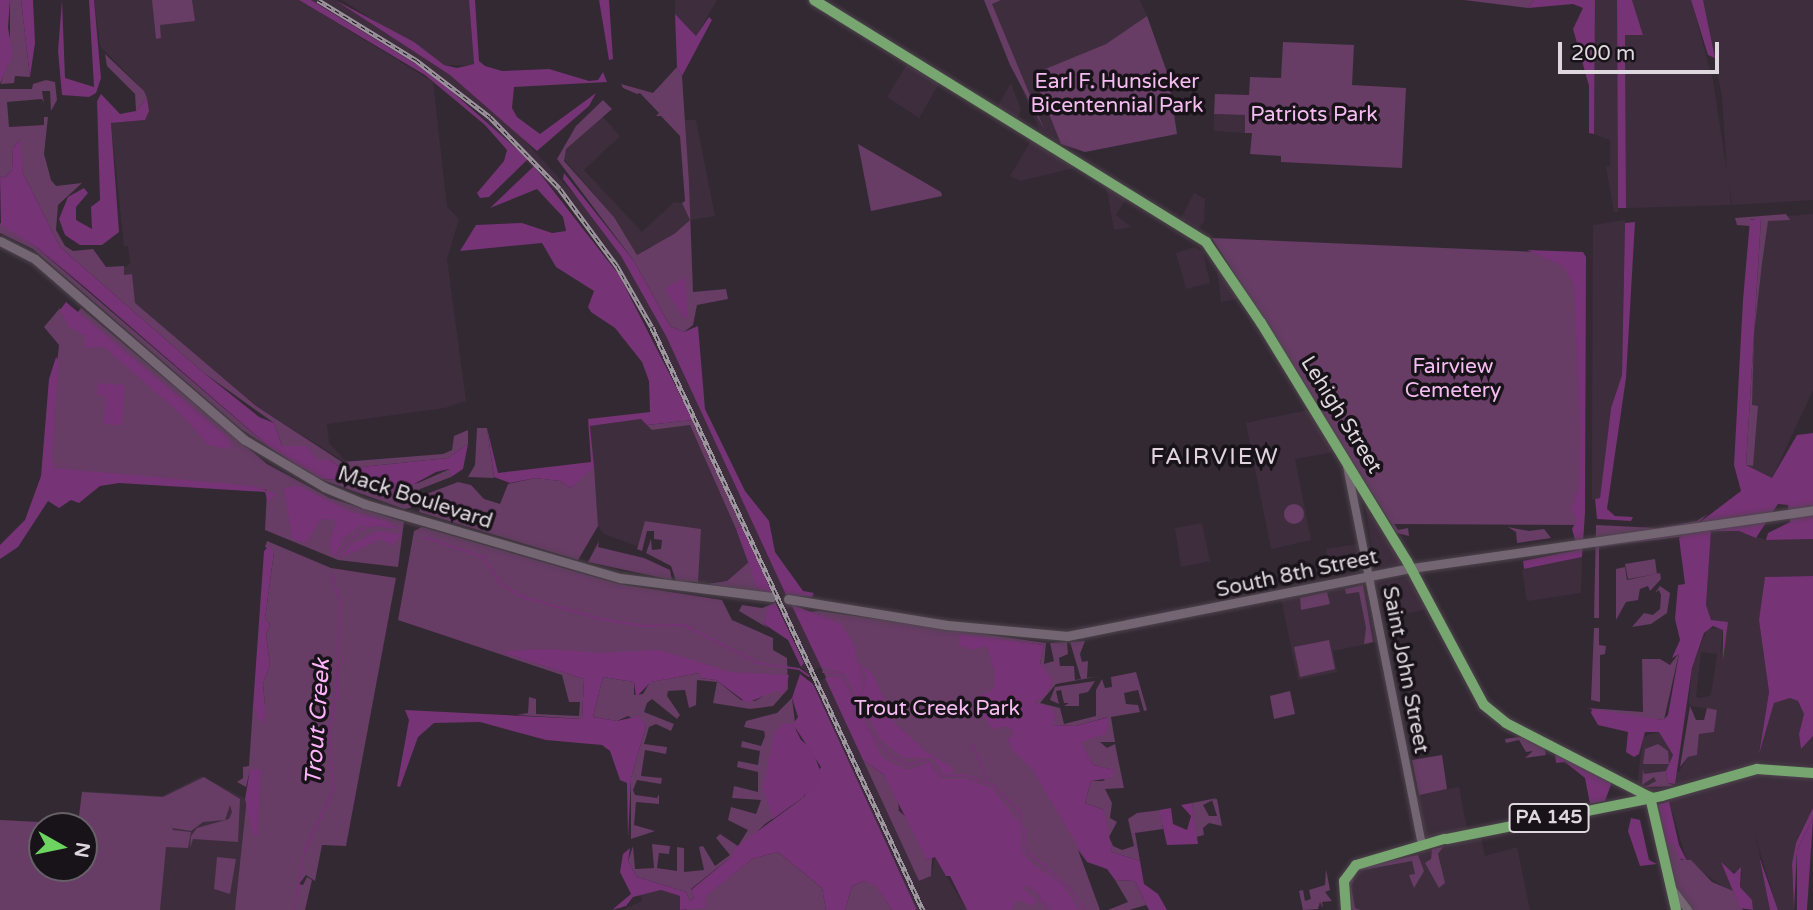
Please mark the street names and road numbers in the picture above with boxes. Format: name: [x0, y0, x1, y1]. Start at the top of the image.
street label: Lehigh Street: [1295, 352, 1387, 478]
street label: Mack Boulevard: [335, 461, 495, 535]
street label: South 8th Street: [1214, 545, 1380, 603]
street label: Saint John Street: [1376, 584, 1434, 756]
road number: PA 145: [1507, 803, 1591, 834]

